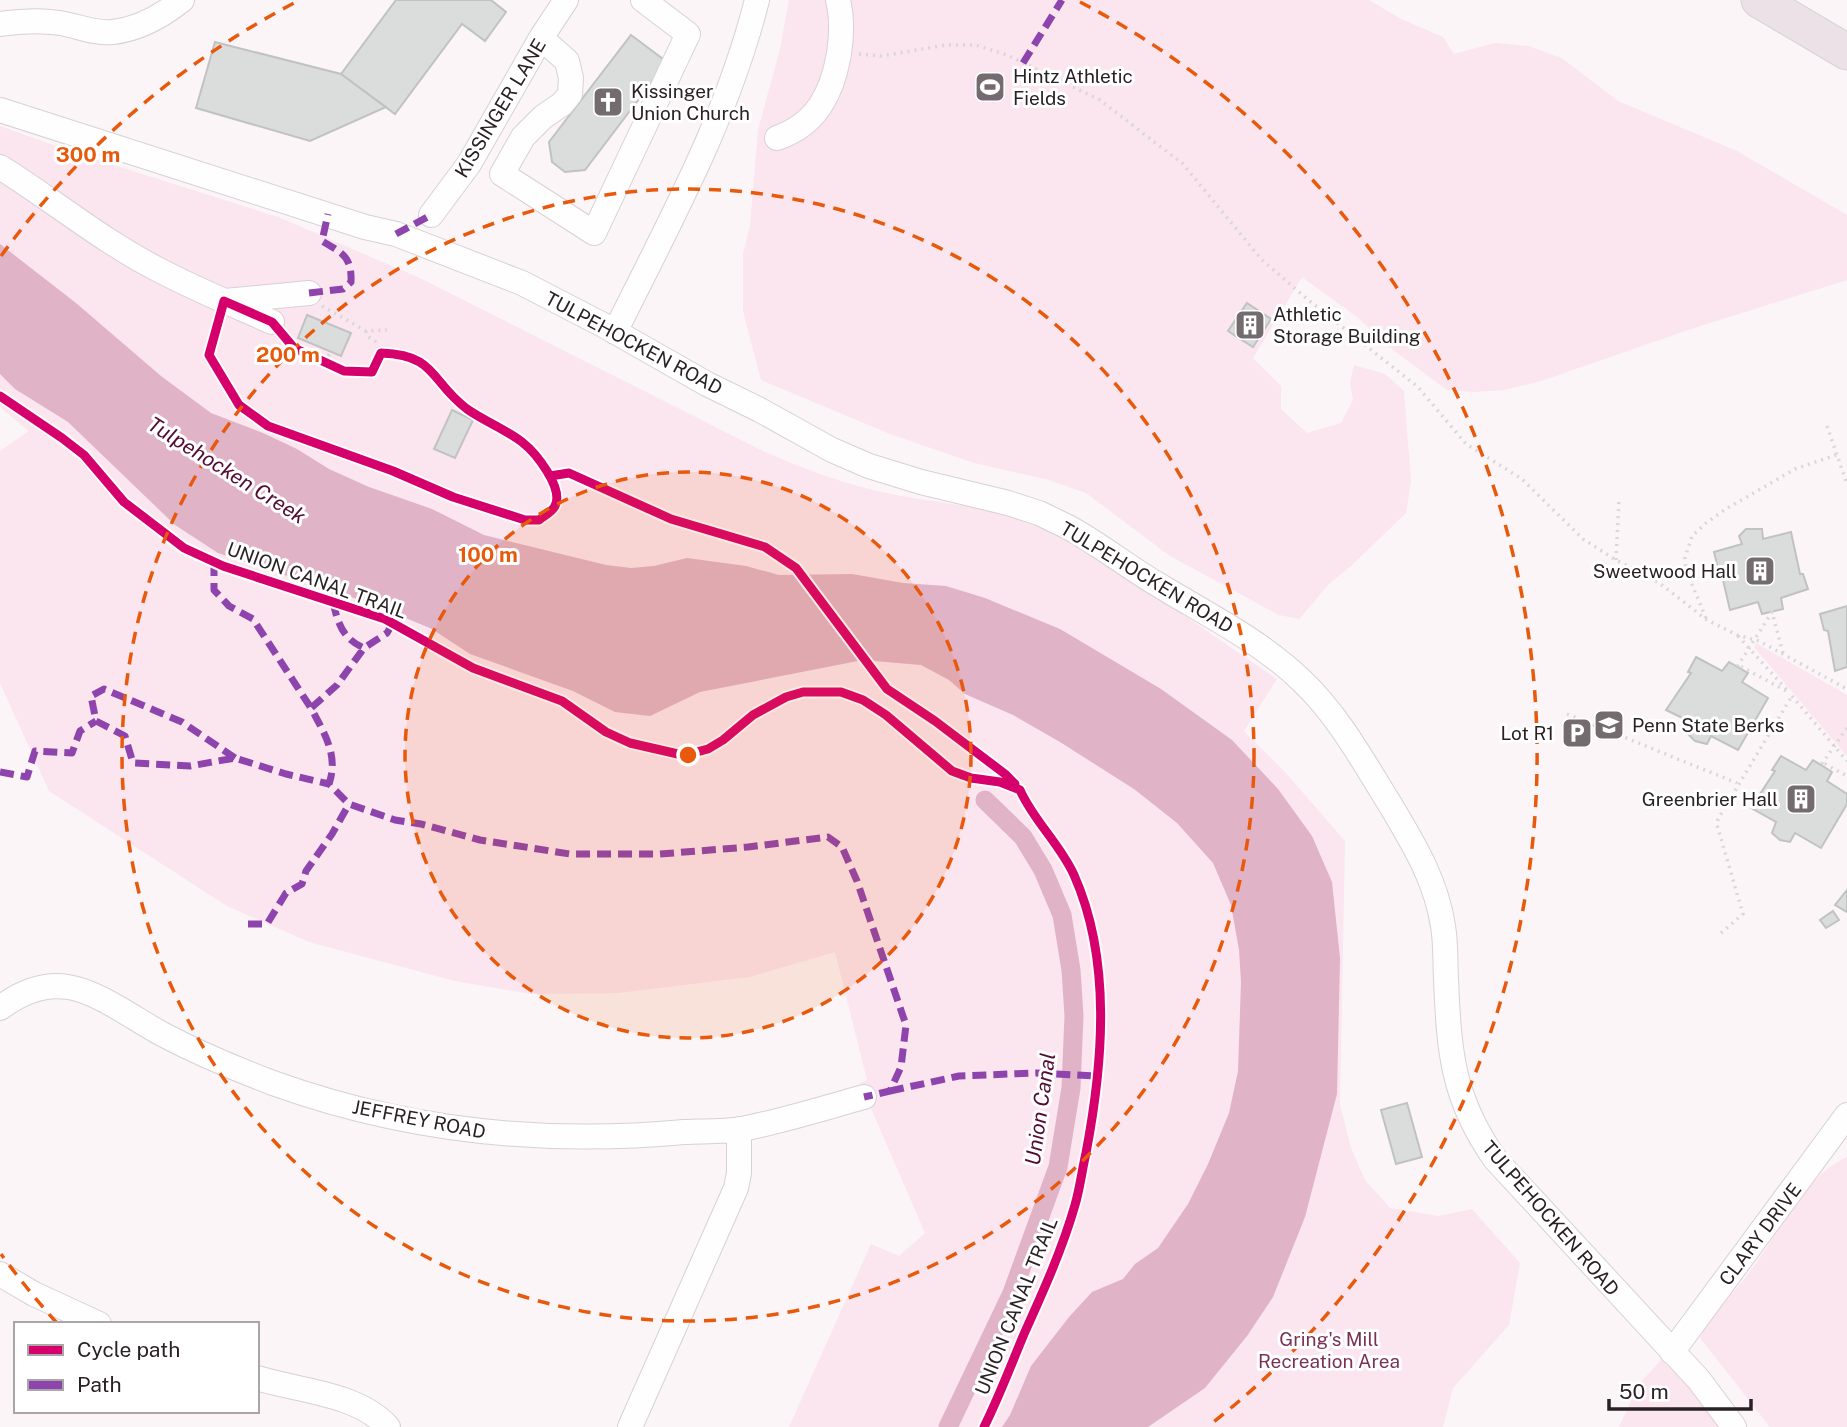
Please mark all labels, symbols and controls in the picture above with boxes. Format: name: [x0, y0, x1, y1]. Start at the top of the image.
street label: KISSINGER LANE: [450, 35, 550, 181]
place label: Hintz Athletic Fields: [1013, 65, 1133, 109]
sports icon: Hintz Athletic Fields: [973, 70, 1007, 104]
place label: Kissinger Union Church: [631, 80, 750, 124]
church icon: Kissinger Union Church: [591, 85, 625, 119]
text: 300 m: [56, 142, 120, 167]
street label: TULPEHOCKEN ROAD: [542, 287, 726, 399]
place label: Athletic Storage Building: [1273, 303, 1421, 347]
building icon: Athletic Storage Building: [1233, 308, 1267, 342]
text: 200 m: [256, 342, 320, 367]
water label: Tulpehocken Creek: [143, 411, 311, 529]
street label: TULPEHOCKEN ROAD: [1057, 517, 1237, 637]
street label: UNION CANAL TRAIL: [224, 537, 410, 623]
text: 100 m: [458, 542, 518, 567]
building icon: Sweetwood Hall: [1743, 554, 1777, 588]
place label: Sweetwood Hall: [1593, 560, 1737, 582]
school or university icon: Penn State Berks: [1592, 708, 1626, 742]
place label: Penn State Berks: [1632, 714, 1784, 736]
parking icon: Lot R1: [1560, 716, 1594, 750]
place label: Lot R1: [1501, 722, 1554, 744]
centre of rings: [676, 743, 700, 767]
building icon: Greenbrier Hall: [1784, 782, 1818, 816]
place label: Greenbrier Hall: [1642, 788, 1778, 810]
water label: Union Canal: [1020, 1051, 1060, 1167]
street label: JEFFREY ROAD: [350, 1095, 488, 1143]
street label: TULPEHOCKEN ROAD: [1478, 1136, 1624, 1300]
street label: CLARY DRIVE: [1714, 1179, 1806, 1289]
street label: UNION CANAL TRAIL: [970, 1214, 1062, 1398]
legend: [14, 1322, 259, 1413]
park label: Gring's Mill Recreation Area: [1258, 1328, 1400, 1372]
text: Cycle path: [77, 1337, 180, 1362]
scale bar: [1609, 1368, 1751, 1412]
text: Path: [77, 1372, 122, 1397]
text: 50 m: [1619, 1379, 1669, 1404]

